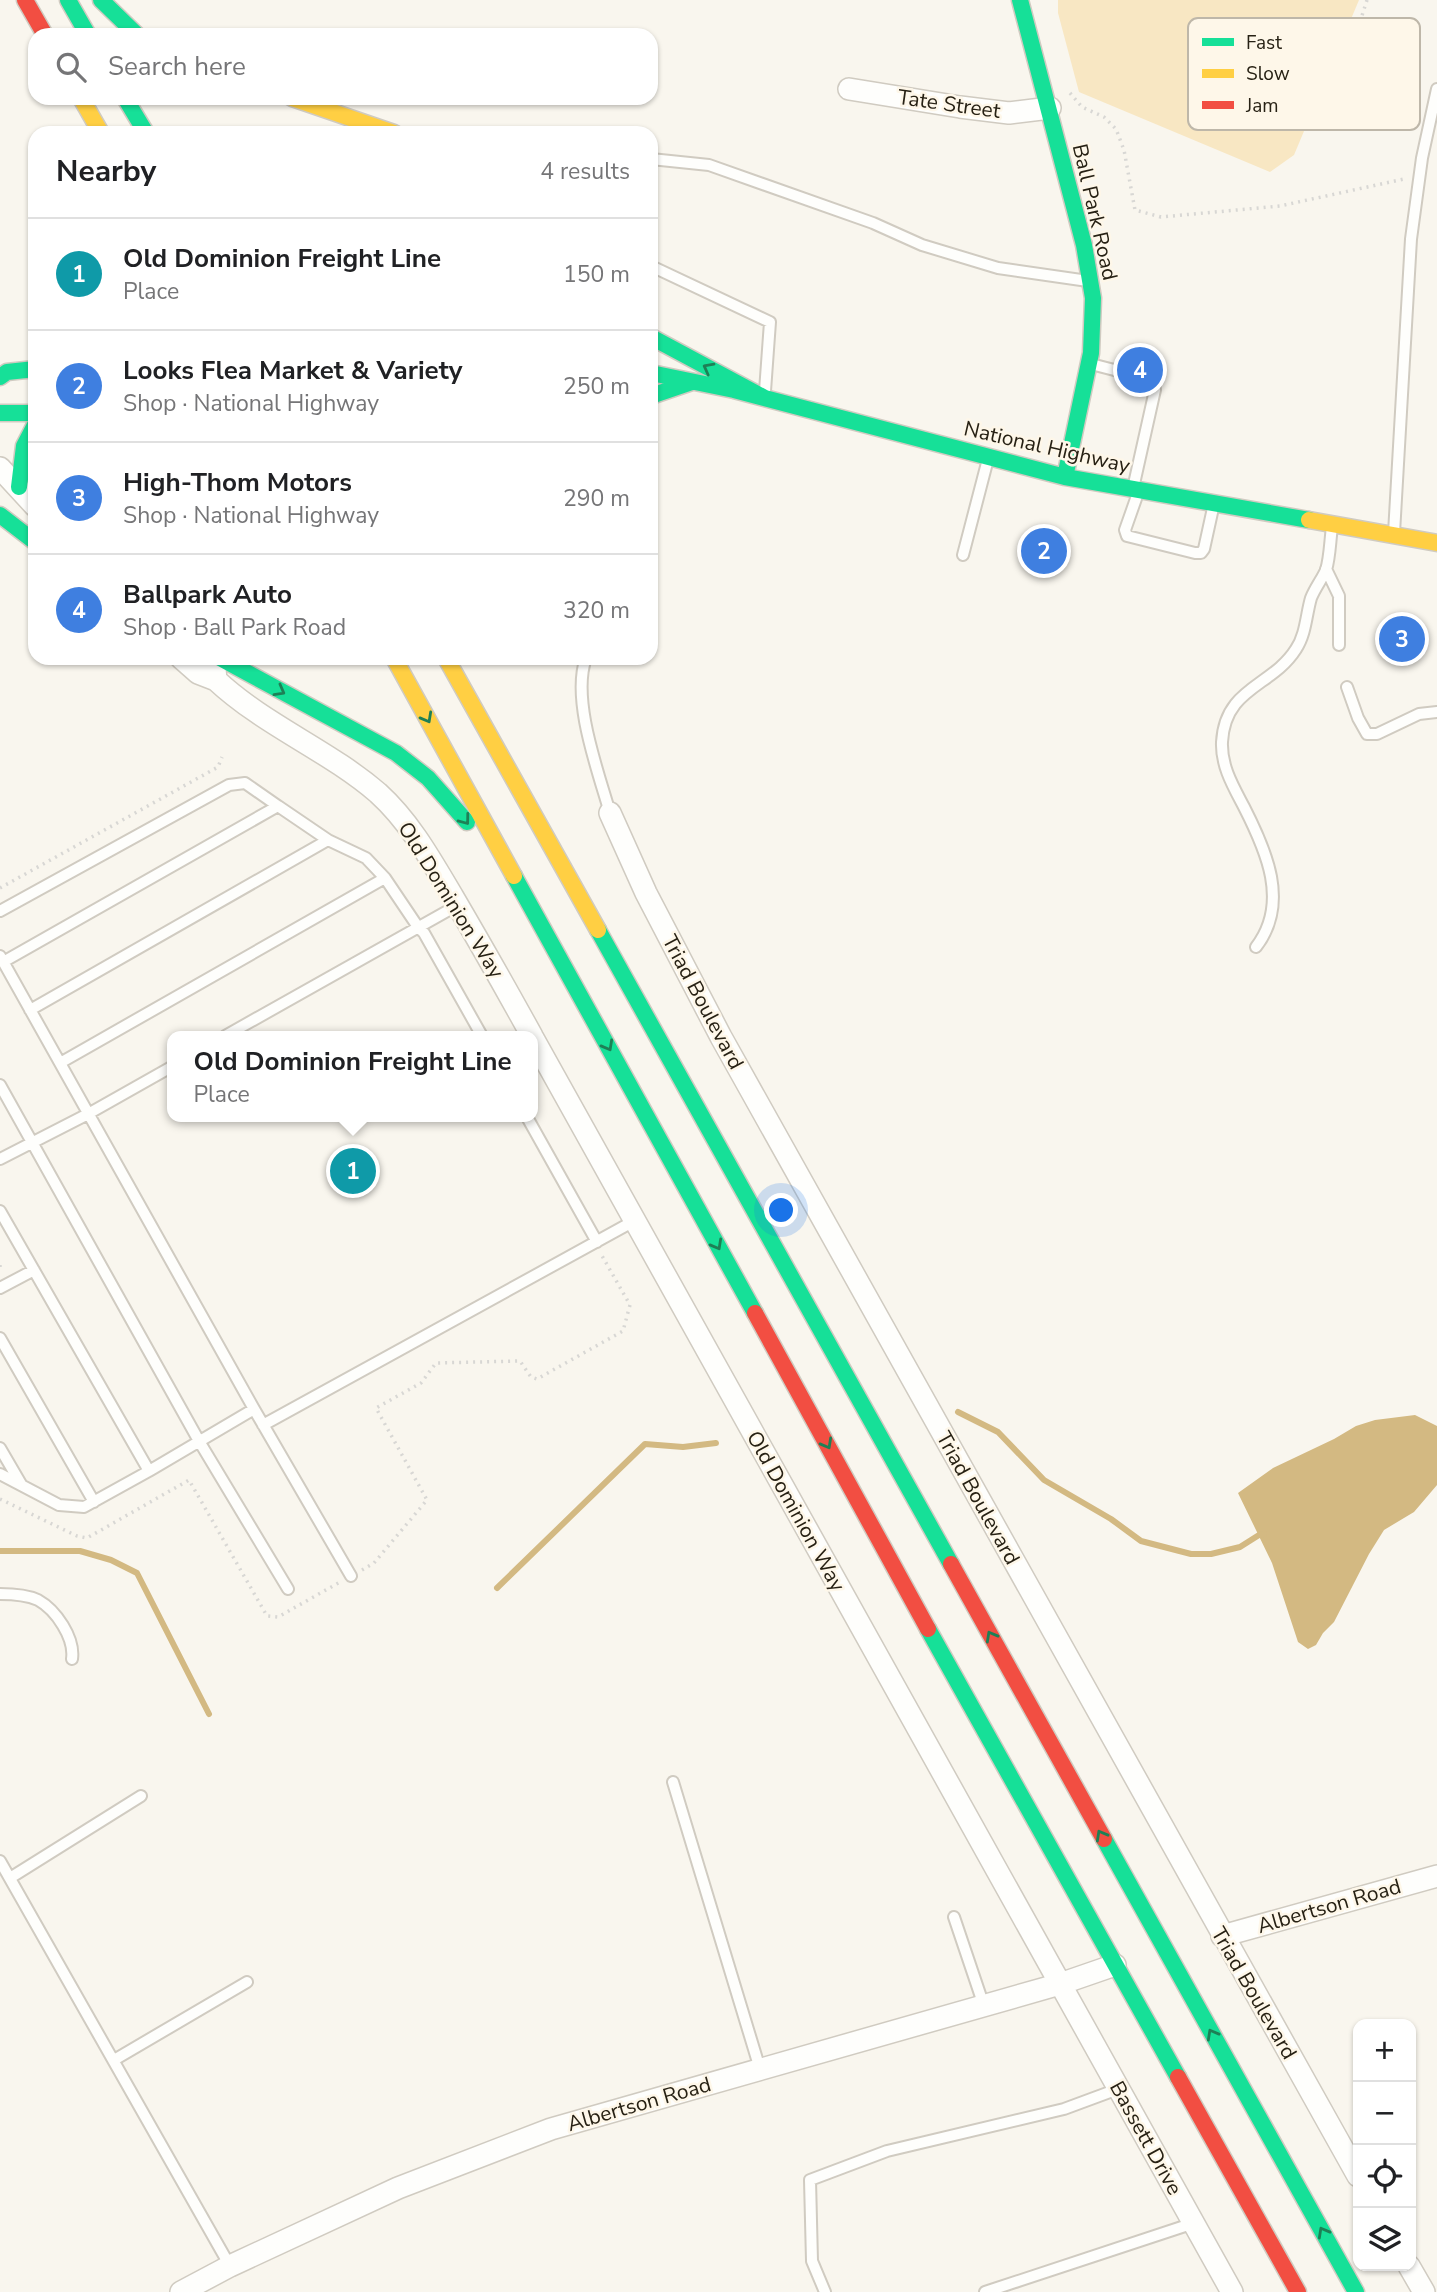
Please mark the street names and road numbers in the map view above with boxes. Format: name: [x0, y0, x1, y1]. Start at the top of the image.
street label: Tate Street: [896, 83, 1003, 125]
street label: Ball Park Road: [1066, 141, 1124, 283]
street label: National Highway: [961, 414, 1133, 480]
street label: Old Dominion Way: [392, 816, 511, 984]
street label: Triad Boulevard: [656, 930, 750, 1074]
street label: Old Dominion Way: [740, 1426, 852, 1596]
street label: Triad Boulevard: [930, 1426, 1026, 1570]
street label: Albertson Road: [1254, 1872, 1404, 1940]
street label: Triad Boulevard: [1205, 1922, 1303, 2064]
street label: Albertson Road: [564, 2070, 714, 2138]
street label: Bassett Drive: [1103, 2076, 1189, 2200]

